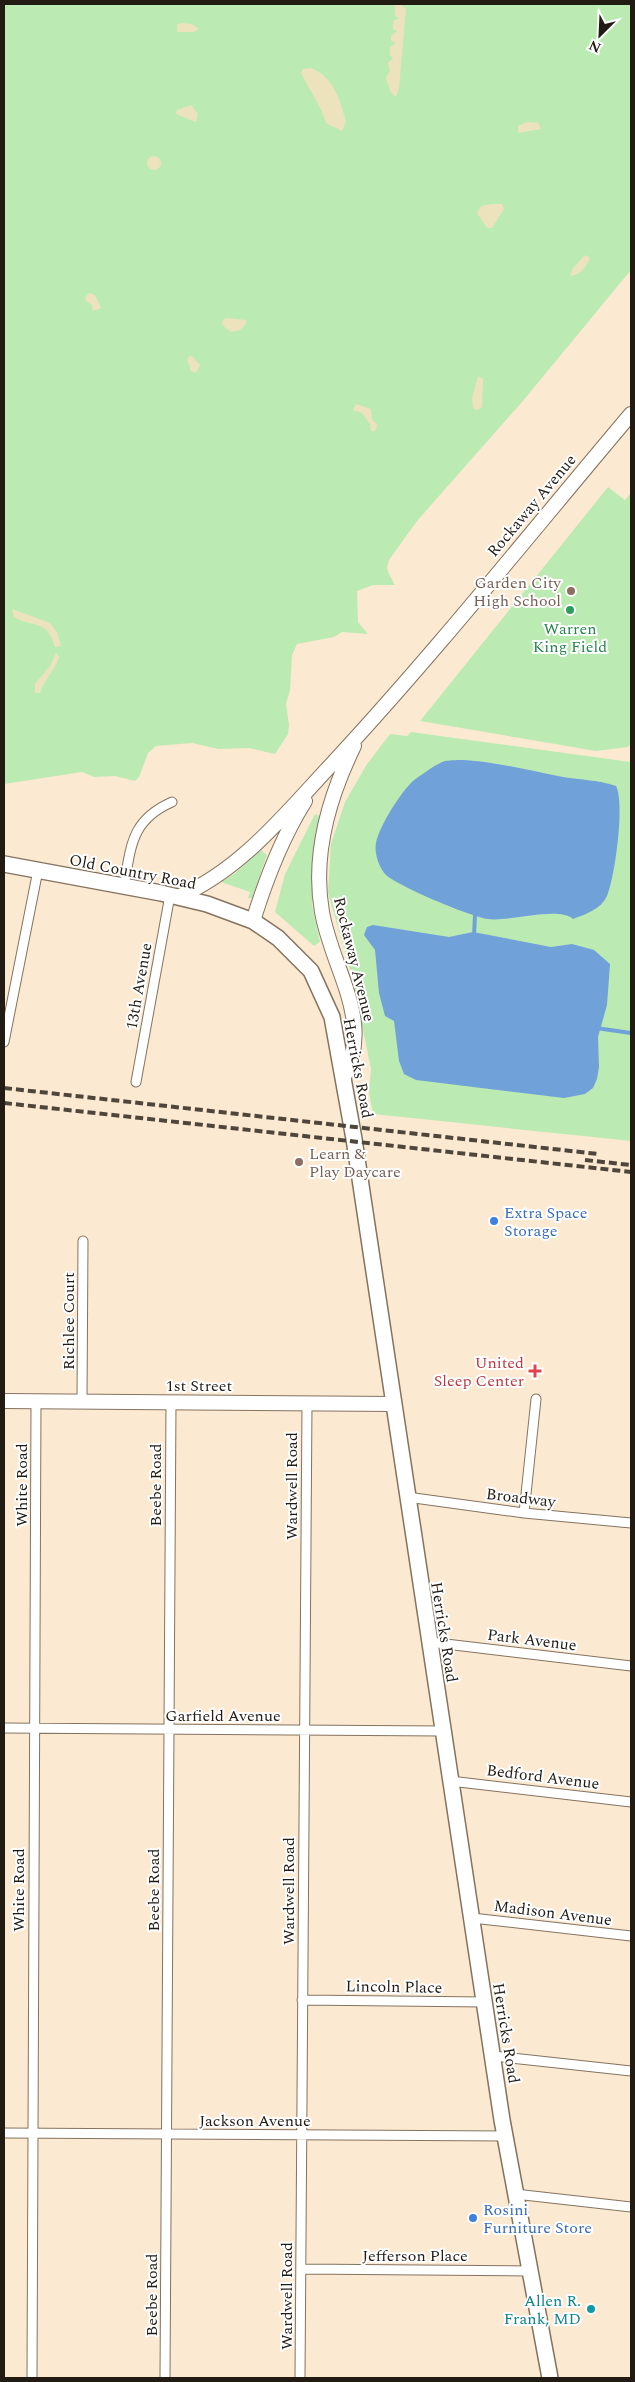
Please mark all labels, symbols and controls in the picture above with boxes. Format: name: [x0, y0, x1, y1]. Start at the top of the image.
north arrow: [575, 10, 625, 60]
text: N: [585, 35, 604, 58]
street label: Rockaway Avenue: [482, 449, 582, 562]
place label: Garden City High School: [473, 571, 562, 613]
marker: Garden City High School: [565, 585, 577, 597]
marker: Warren King Field: [564, 604, 576, 616]
place label: Warren King Field: [533, 617, 607, 659]
street label: Old Country Road: [67, 848, 198, 896]
street label: Rockaway Avenue: [327, 894, 381, 1024]
street label: 13th Avenue: [120, 941, 158, 1031]
street label: Herricks Road: [337, 1016, 380, 1120]
place label: Learn & Play Daycare: [309, 1142, 401, 1184]
marker: Learn & Play Daycare: [293, 1156, 305, 1168]
place label: Extra Space Storage: [504, 1201, 587, 1243]
marker: Extra Space Storage: [488, 1215, 500, 1227]
street label: Richlee Court: [57, 1272, 81, 1370]
place label: United Sleep Center: [434, 1351, 524, 1393]
marker: United Sleep Center: [528, 1364, 542, 1378]
street label: 1st Street: [166, 1374, 233, 1398]
street label: Wardwell Road: [280, 1432, 304, 1540]
street label: White Road: [10, 1443, 34, 1527]
street label: Beebe Road: [144, 1443, 168, 1527]
street label: Broadway: [485, 1482, 558, 1514]
street label: Herricks Road: [424, 1580, 464, 1684]
street label: Park Avenue: [486, 1623, 578, 1657]
street label: Garfield Avenue: [165, 1704, 281, 1728]
street label: Bedford Avenue: [485, 1758, 601, 1796]
street label: Wardwell Road: [277, 1837, 301, 1945]
street label: White Road: [7, 1848, 31, 1932]
street label: Beebe Road: [142, 1848, 166, 1932]
street label: Madison Avenue: [492, 1894, 613, 1932]
street label: Lincoln Place: [345, 1974, 443, 2000]
street label: Herricks Road: [486, 1981, 526, 2085]
street label: Jackson Avenue: [199, 2109, 311, 2133]
place label: Rosini Furniture Store: [483, 2198, 592, 2240]
marker: Rosini Furniture Store: [467, 2212, 479, 2224]
street label: Wardwell Road: [275, 2242, 299, 2350]
street label: Jefferson Place: [362, 2244, 468, 2268]
street label: Beebe Road: [140, 2253, 164, 2337]
place label: Allen R. Frank, MD: [504, 2289, 581, 2331]
marker: Allen R. Frank, MD: [585, 2303, 597, 2315]

